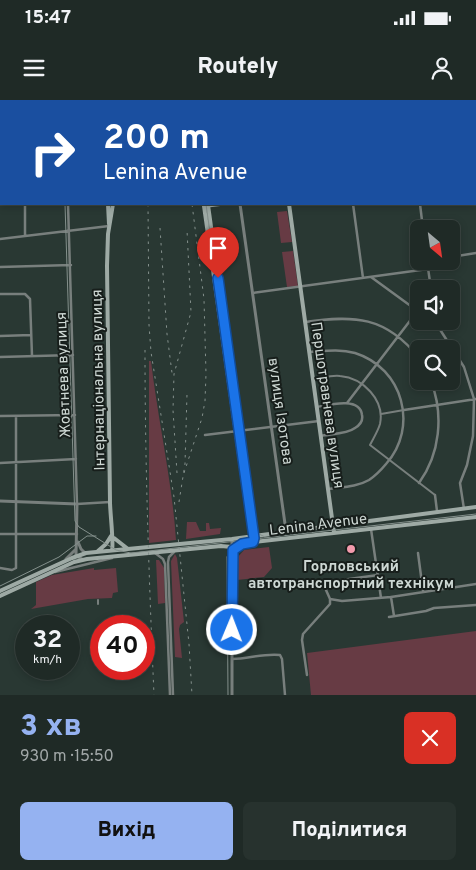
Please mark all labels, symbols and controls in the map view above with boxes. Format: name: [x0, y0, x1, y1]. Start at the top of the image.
text: 15:47: [25, 6, 71, 30]
icon: menu: [20, 54, 48, 82]
text: Routely: [198, 54, 278, 81]
icon: person: [428, 54, 456, 82]
text: 200 m: [103, 117, 210, 161]
icon: right: [20, 120, 85, 185]
text: Lenina Avenue: [103, 160, 247, 187]
north arrow: [410, 220, 460, 270]
map controls: [410, 220, 460, 390]
pin: [197, 227, 239, 278]
icon: arrive: [204, 234, 232, 262]
button: sound: [410, 280, 460, 330]
street label: Інтернаціональна вулиця: [88, 289, 111, 471]
street label: Жовтнева вулиця: [53, 312, 76, 438]
street label: Першотравнева вулиця: [305, 321, 348, 490]
button: search: [410, 340, 460, 390]
street label: вулиця Ізотова: [263, 357, 296, 466]
street label: Lenina Avenue: [268, 510, 368, 541]
marker: Горловський автотранспортний технікум: [345, 543, 357, 555]
place label: Горловський автотранспортний технікум: [248, 558, 454, 594]
position arrow: [205, 603, 257, 655]
speed limit sign: 40: [90, 615, 155, 680]
text: 32: [33, 625, 62, 657]
text: km/h: [33, 652, 62, 668]
text: 3 хв: [20, 709, 82, 746]
button: close: [404, 712, 456, 764]
text: 930 m · 15:50: [20, 747, 114, 767]
button: Вихід: [20, 802, 233, 860]
button: Поділитися: [243, 802, 456, 860]

